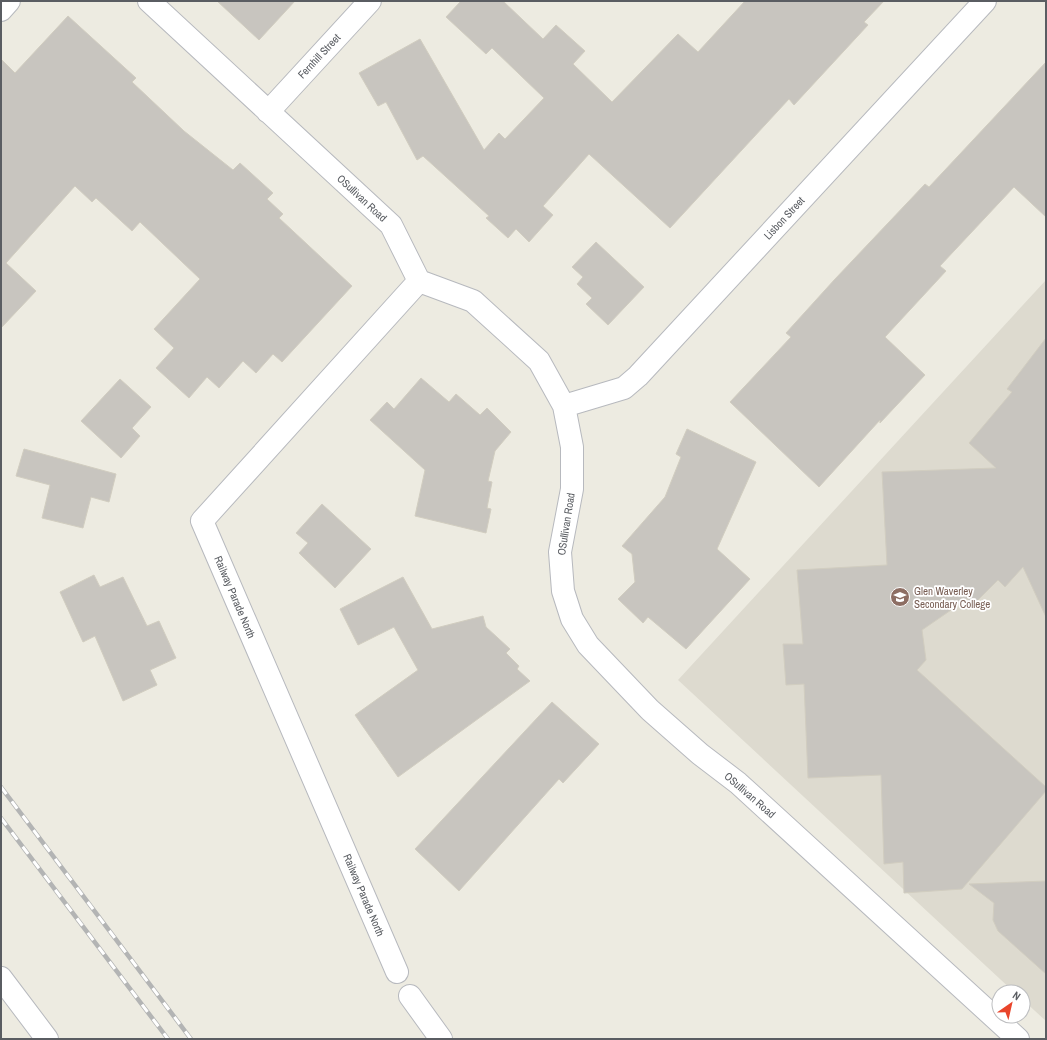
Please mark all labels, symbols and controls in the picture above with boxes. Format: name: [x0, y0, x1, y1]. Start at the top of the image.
street label: Fernhill Street: [295, 30, 344, 81]
street label: OSullivan Road: [334, 171, 390, 225]
street label: Lisbon Street: [761, 193, 808, 242]
street label: OSullivan Road: [554, 492, 578, 556]
street label: Railway Parade North: [211, 554, 259, 640]
place label: Glen Waverley Secondary College: [914, 584, 990, 611]
school or university icon: Glen Waverley Secondary College: [889, 586, 911, 608]
street label: OSullivan Road: [722, 769, 778, 821]
street label: Railway Parade North: [340, 852, 388, 938]
north arrow: [991, 984, 1031, 1024]
text: N: [1010, 988, 1023, 1003]

